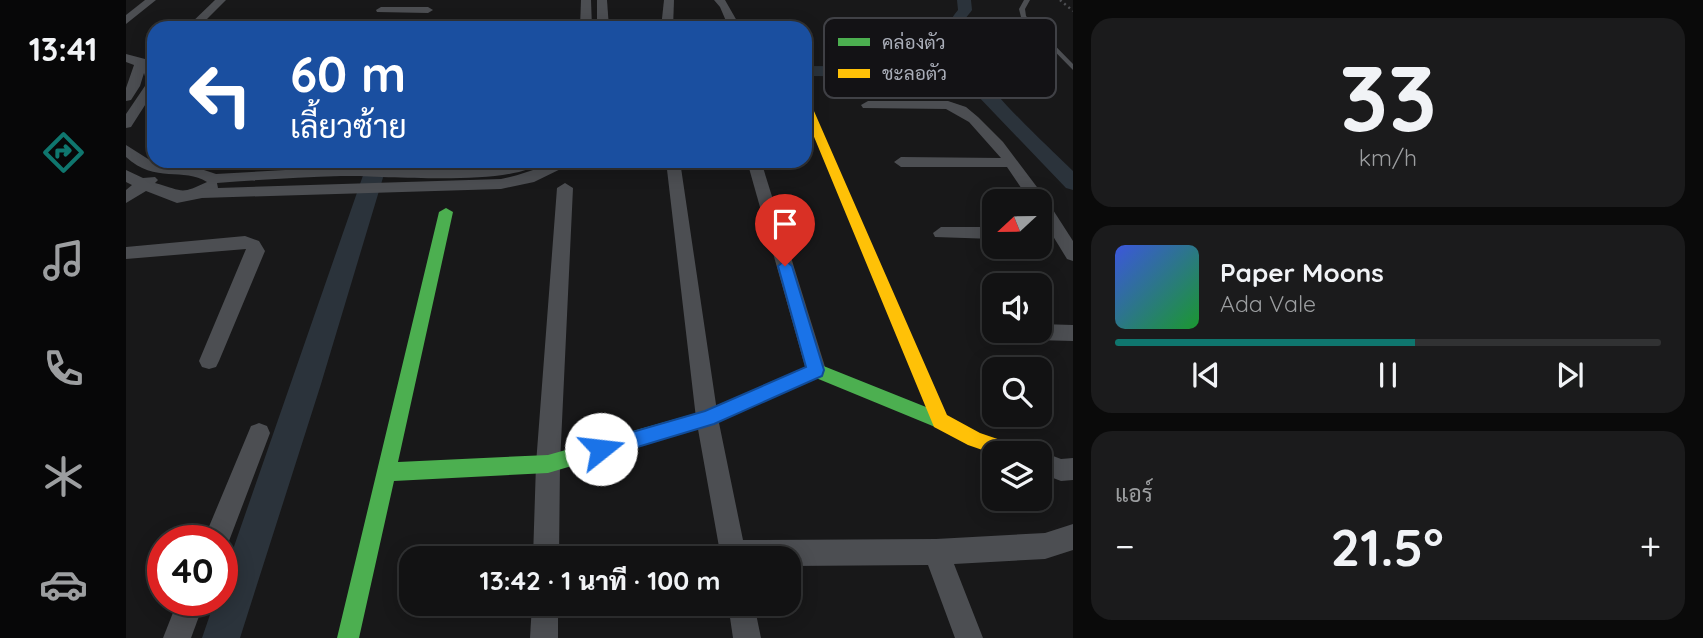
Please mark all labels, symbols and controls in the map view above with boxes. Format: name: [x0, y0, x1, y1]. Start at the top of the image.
legend: [824, 18, 1056, 98]
text: 13:41: [29, 29, 97, 69]
text: คล่องตัว: [882, 30, 946, 54]
text: 33: [1339, 40, 1437, 154]
text: 60 m: [290, 43, 406, 104]
icon: left: [175, 49, 266, 140]
text: ชะลอตัว: [882, 61, 947, 85]
text: เลี้ยวซ้าย: [290, 106, 407, 146]
icon: directions: [39, 128, 88, 177]
text: km/h: [1359, 143, 1417, 172]
north arrow: [982, 189, 1052, 259]
map controls: [982, 189, 1052, 511]
pin: [755, 194, 815, 266]
icon: arrive: [766, 205, 804, 243]
icon: music: [39, 236, 88, 285]
text: Paper Moons: [1220, 256, 1384, 289]
button: sound: [982, 273, 1052, 343]
text: Ada Vale: [1220, 289, 1316, 318]
icon: phone: [39, 344, 88, 393]
icon: previous: [1187, 356, 1225, 394]
icon: pause: [1369, 356, 1407, 394]
icon: next: [1551, 356, 1589, 394]
button: search: [982, 357, 1052, 427]
position arrow: [564, 412, 638, 486]
button: layers: [982, 441, 1052, 511]
icon: climate: [39, 452, 88, 501]
text: แอร์: [1115, 479, 1153, 508]
text: 21.5°: [1331, 514, 1444, 579]
text: −: [1115, 522, 1135, 570]
text: +: [1640, 522, 1661, 570]
speed limit sign: 40: [147, 525, 238, 616]
icon: car: [39, 560, 88, 609]
text: 13:42 · 1 นาที · 100 m: [480, 564, 720, 597]

